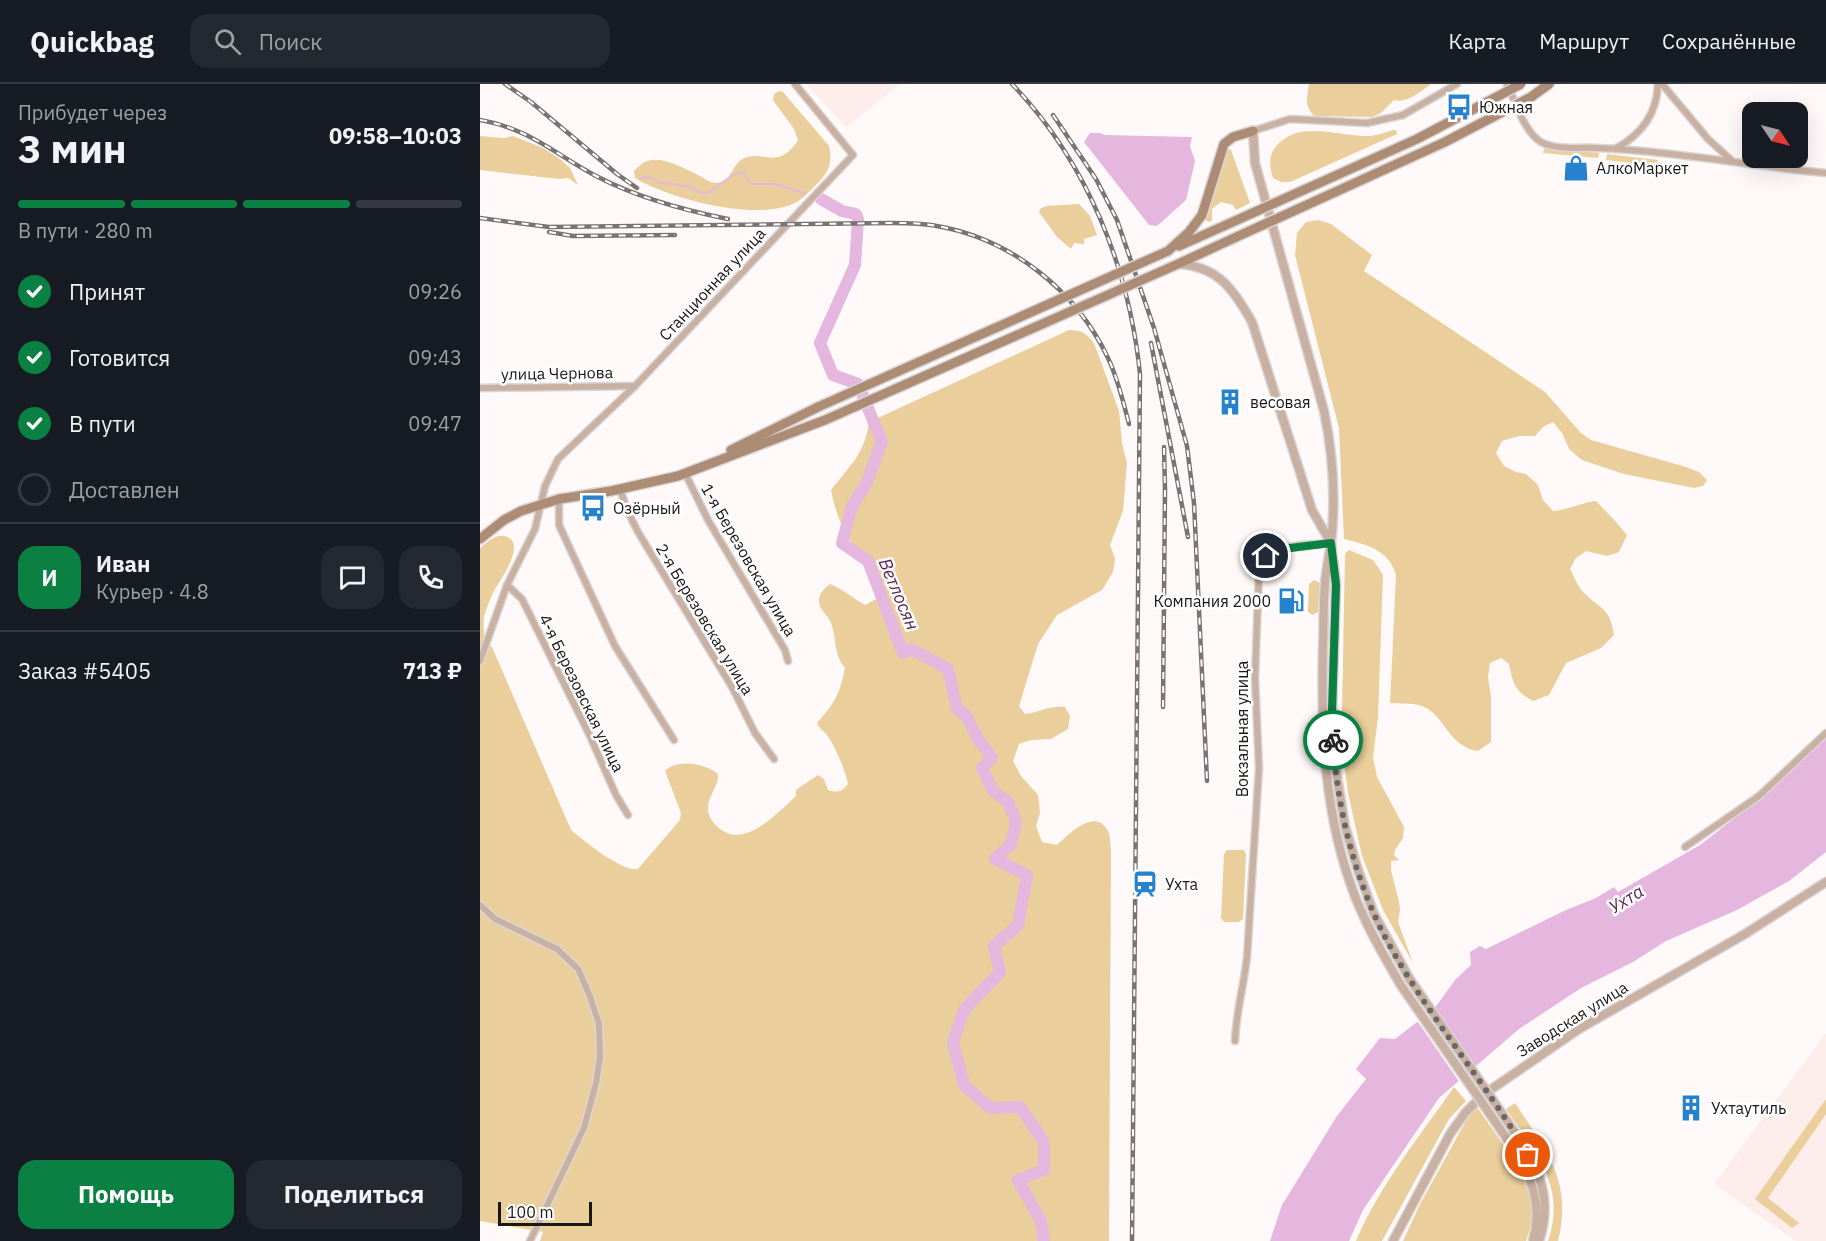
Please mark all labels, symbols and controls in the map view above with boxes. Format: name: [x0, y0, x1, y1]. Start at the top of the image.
search box: [190, 14, 610, 68]
text: Quickbag: [30, 23, 154, 60]
icon: search: [211, 25, 244, 58]
text: Поиск: [259, 27, 322, 56]
text: Карта: [1448, 27, 1506, 55]
text: Маршрут: [1539, 27, 1629, 55]
text: Сохранённые: [1662, 27, 1796, 55]
bus stop icon: Южная: [1444, 92, 1474, 122]
place label: Южная: [1479, 97, 1533, 117]
text: Прибудет через: [18, 99, 167, 126]
north arrow: [1742, 102, 1808, 168]
map controls: [1742, 102, 1808, 168]
text: 09:58–10:03: [329, 121, 462, 150]
text: 3 мин: [18, 123, 127, 174]
shop icon: АлкоМаркет: [1561, 153, 1591, 183]
place label: АлкоМаркет: [1596, 158, 1689, 178]
text: В пути · 280 m: [18, 217, 153, 244]
street label: Станционная улица: [654, 223, 770, 345]
icon: check: [18, 275, 51, 308]
text: Принят: [69, 277, 145, 306]
text: 09:26: [408, 278, 462, 305]
icon: check: [18, 341, 51, 374]
text: Готовится: [69, 343, 170, 372]
text: 09:43: [408, 344, 462, 371]
street label: улица Чернова: [501, 362, 614, 384]
building icon: весовая: [1215, 387, 1245, 417]
place label: весовая: [1250, 392, 1311, 412]
icon: check: [18, 407, 51, 440]
text: В пути: [69, 409, 136, 438]
text: 09:47: [408, 410, 462, 437]
text: Доставлен: [69, 475, 180, 504]
street label: 1-я Березовская улица: [697, 480, 801, 640]
bus stop icon: Озёрный: [578, 493, 608, 523]
place label: Озёрный: [613, 498, 681, 518]
pin: [1240, 530, 1291, 581]
icon: home: [1249, 539, 1282, 572]
street label: 2-я Березовская улица: [652, 540, 758, 699]
button: chat: [321, 546, 384, 609]
button: phone: [399, 546, 462, 609]
text: Иван: [96, 549, 151, 578]
water label: Ветлосян: [874, 554, 924, 634]
text: И: [42, 563, 57, 592]
text: Курьер · 4.8: [96, 578, 209, 605]
fuel station icon: Компания 2000: [1276, 586, 1306, 616]
place label: Компания 2000: [1153, 591, 1271, 611]
street label: 4-я Березовская улица: [535, 611, 629, 776]
text: Заказ #5405: [18, 656, 151, 685]
text: 713 ₽: [403, 656, 462, 685]
street label: Вокзальная улица: [1232, 660, 1252, 797]
courier: [1303, 710, 1363, 770]
icon: bike: [1317, 724, 1350, 757]
station icon: Ухта: [1130, 869, 1160, 899]
place label: Ухта: [1165, 874, 1199, 894]
water label: Ухта: [1604, 879, 1648, 919]
street label: Заводская улица: [1513, 977, 1632, 1061]
building icon: Ухтаутиль: [1676, 1093, 1706, 1123]
place label: Ухтаутиль: [1711, 1098, 1786, 1118]
pin: [1502, 1129, 1553, 1180]
icon: bag: [1511, 1138, 1544, 1171]
button: Помощь: [18, 1160, 234, 1229]
button: Поделиться: [246, 1160, 462, 1229]
scale bar: [498, 1199, 592, 1226]
text: 100 m: [507, 1202, 554, 1222]

